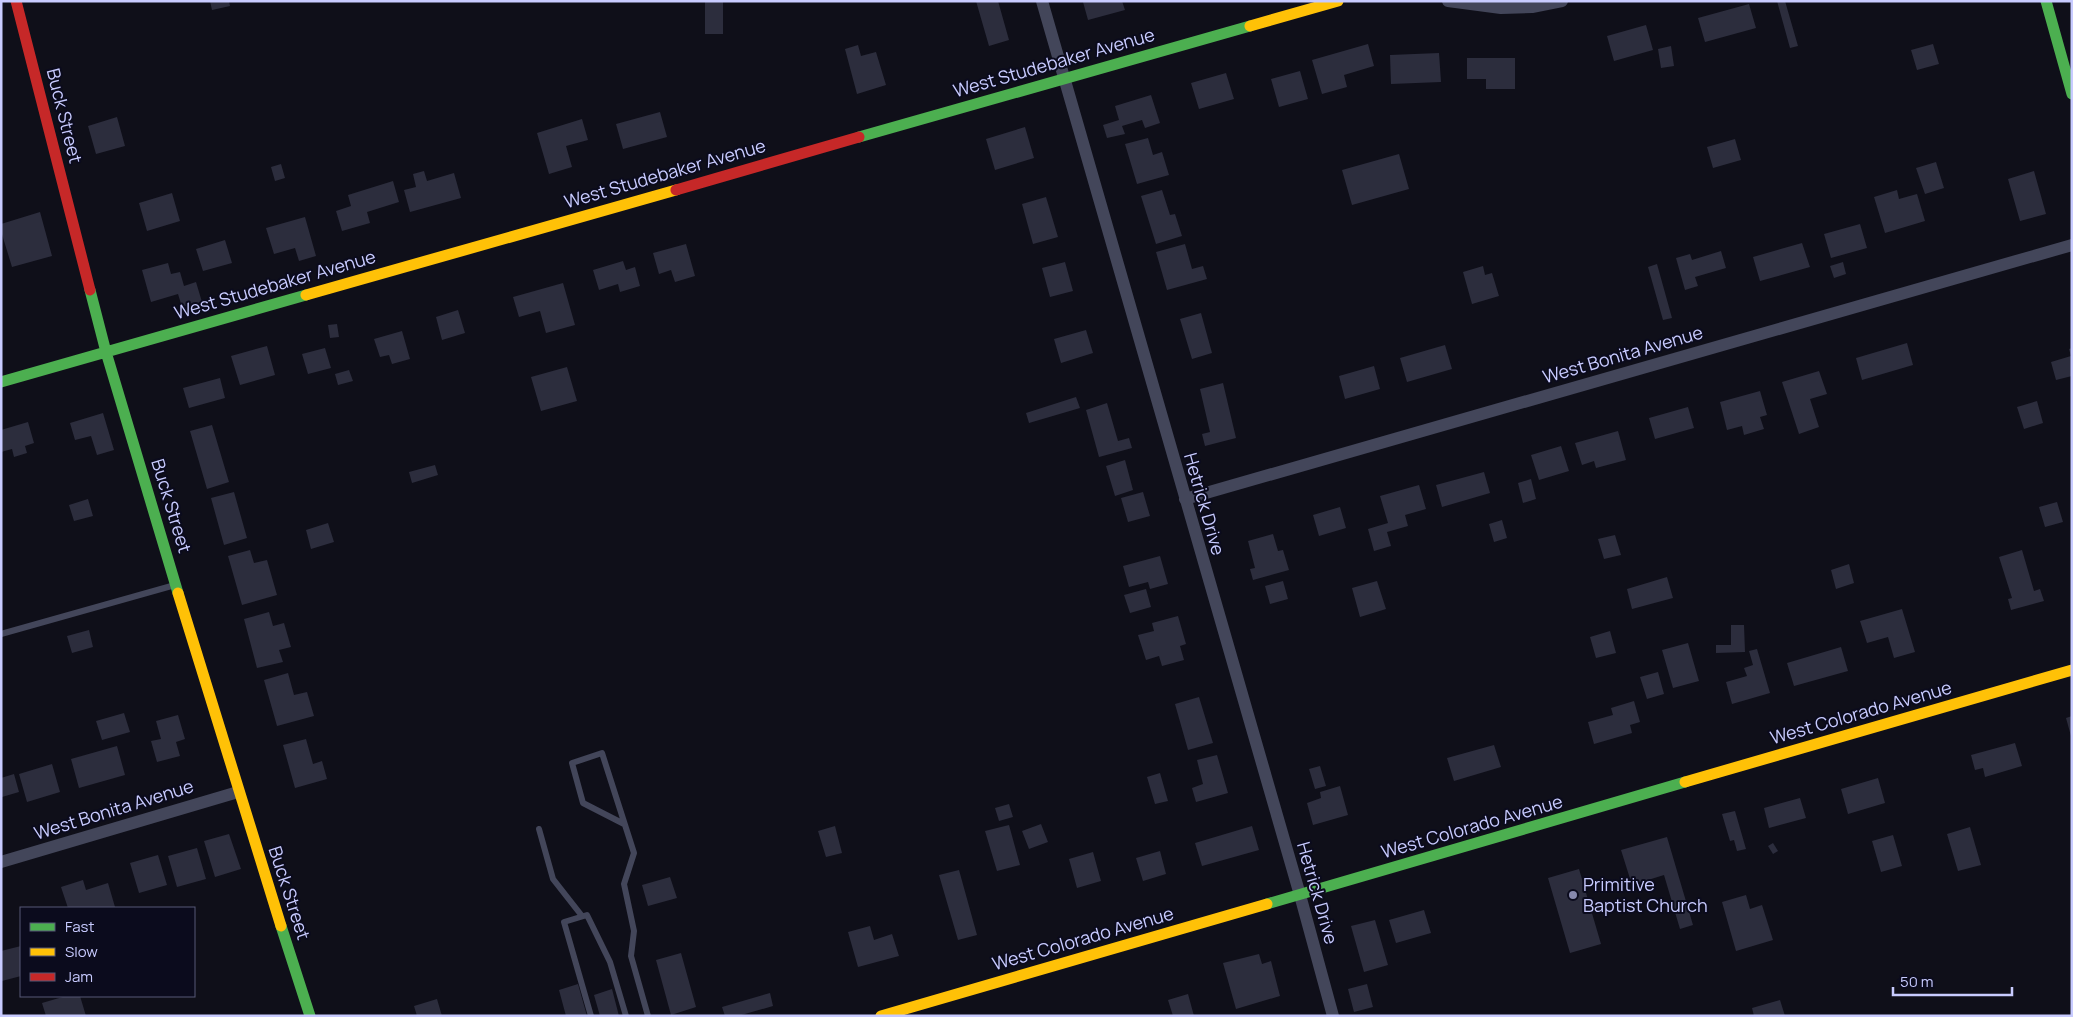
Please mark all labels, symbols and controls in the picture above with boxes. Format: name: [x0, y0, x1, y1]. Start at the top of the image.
street label: West Studebaker Avenue: [950, 22, 1157, 102]
street label: Buck Street: [42, 66, 88, 166]
street label: West Studebaker Avenue: [561, 133, 768, 213]
street label: West Studebaker Avenue: [171, 244, 378, 324]
street label: West Bonita Avenue: [1540, 320, 1706, 388]
street label: Hetrick Drive: [1179, 450, 1231, 558]
street label: Buck Street: [146, 456, 198, 556]
street label: West Colorado Avenue: [1767, 675, 1954, 749]
street label: West Bonita Avenue: [31, 773, 196, 845]
street label: West Colorado Avenue: [1378, 789, 1565, 863]
street label: Hetrick Drive: [1292, 839, 1344, 947]
street label: Buck Street: [264, 843, 316, 943]
place label: Primitive Baptist Church: [1583, 872, 1708, 917]
marker: Primitive Baptist Church: [1567, 889, 1579, 901]
street label: West Colorado Avenue: [989, 901, 1176, 975]
legend: [20, 907, 195, 997]
text: Fast: [65, 916, 94, 937]
text: Slow: [65, 941, 98, 962]
scale bar: [1893, 964, 2012, 996]
text: Jam: [65, 966, 93, 987]
text: 50 m: [1900, 971, 1934, 992]

